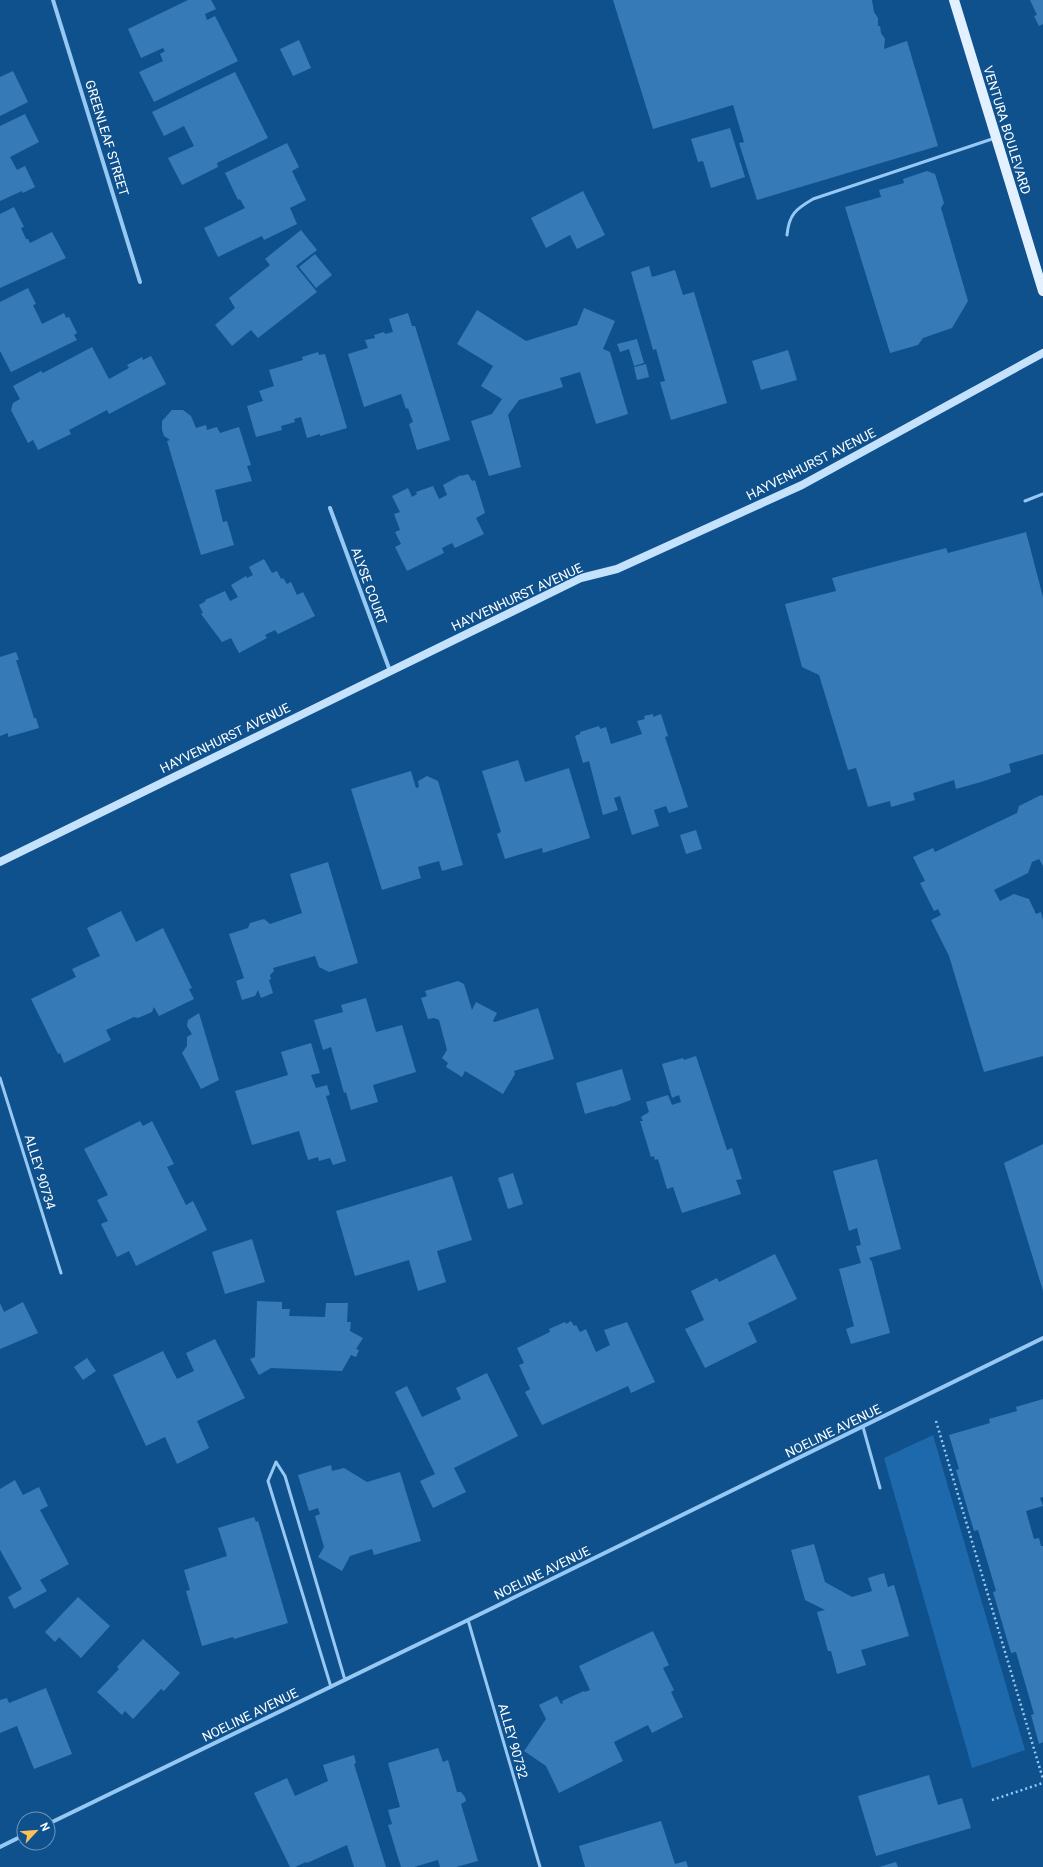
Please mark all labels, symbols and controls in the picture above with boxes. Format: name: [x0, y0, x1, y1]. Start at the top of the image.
street label: VENTURA BOULEVARD: [980, 64, 1034, 196]
street label: GREENLEAF STREET: [82, 78, 132, 198]
street label: HAYVENHURST AVENUE: [744, 425, 878, 503]
street label: ALYSE COURT: [348, 545, 390, 627]
street label: HAYVENHURST AVENUE: [449, 560, 585, 634]
street label: HAYVENHURST AVENUE: [157, 700, 293, 776]
street label: ALLEY 90734: [22, 1133, 59, 1212]
street label: NOELINE AVENUE: [783, 1401, 883, 1461]
street label: NOELINE AVENUE: [492, 1543, 592, 1603]
street label: NOELINE AVENUE: [200, 1685, 300, 1745]
street label: ALLEY 90732: [495, 1702, 531, 1780]
north arrow: [16, 1811, 56, 1851]
text: N: [37, 1820, 52, 1833]

